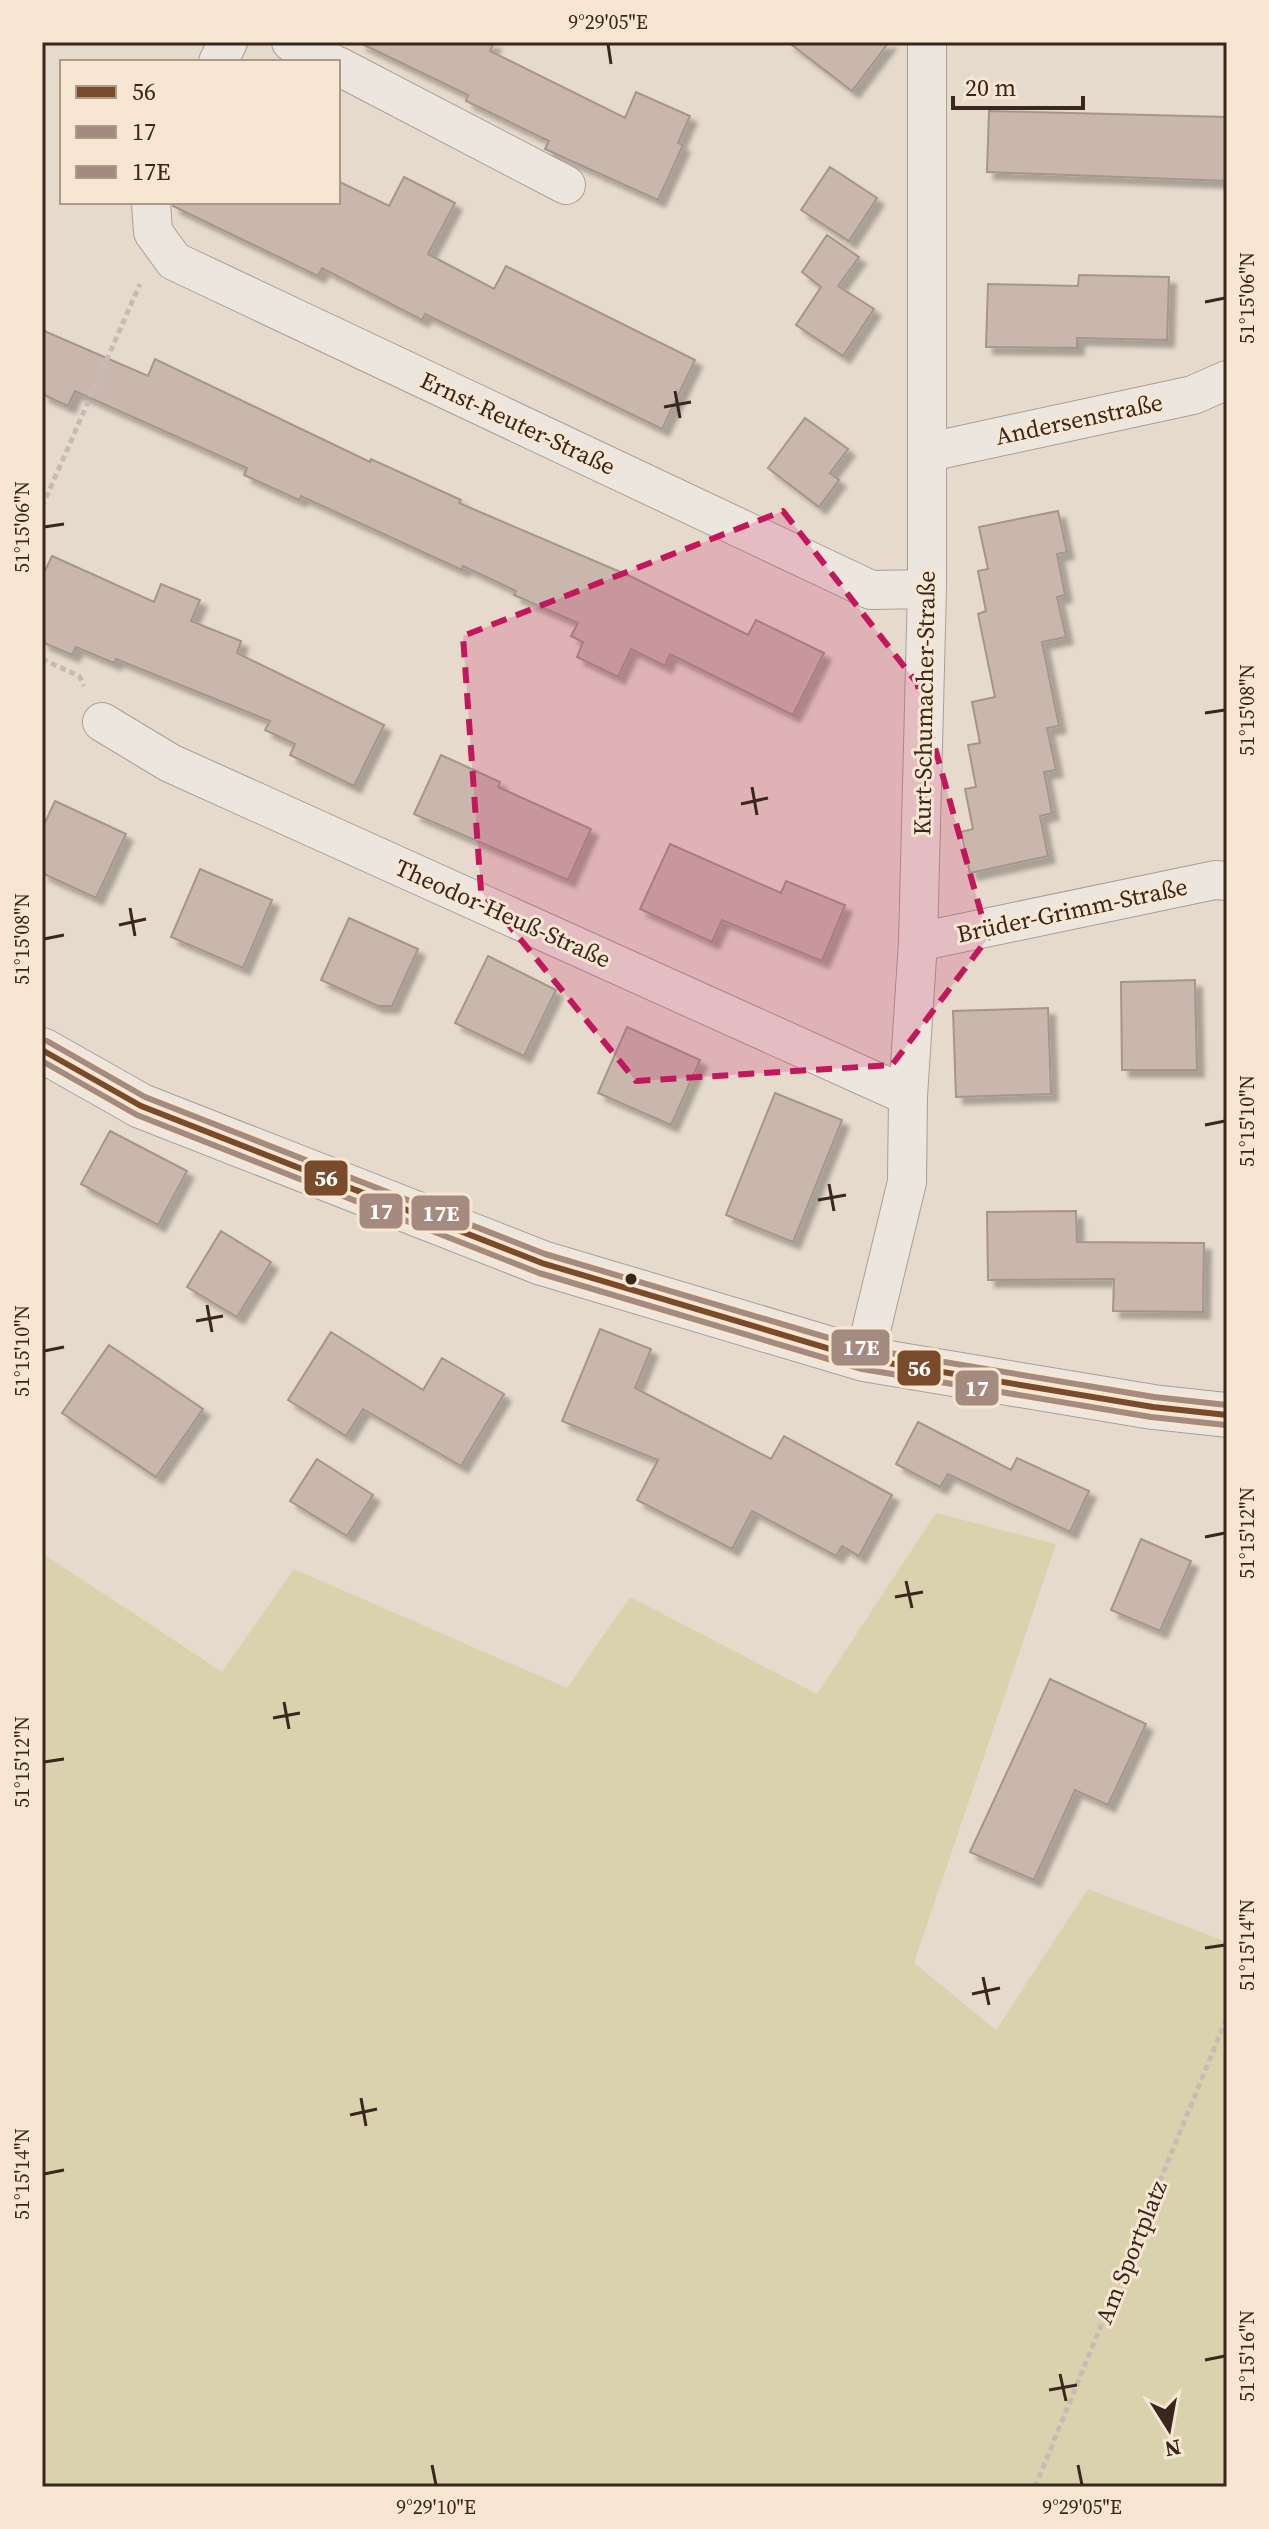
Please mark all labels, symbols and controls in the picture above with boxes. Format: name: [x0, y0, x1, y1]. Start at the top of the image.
text: 9°29'05"E: [568, 8, 648, 36]
legend: [60, 60, 340, 204]
scale bar: [953, 60, 1083, 110]
text: 20 m: [965, 71, 1016, 104]
text: 56: [132, 75, 156, 108]
text: 17: [132, 115, 156, 148]
text: 17E: [132, 155, 170, 188]
text: 51°15'06"N: [1233, 252, 1261, 344]
street label: Ernst-Reuter-Straße: [415, 363, 621, 483]
street label: Andersenstraße: [992, 385, 1166, 453]
text: 51°15'06"N: [8, 481, 36, 573]
street label: Kurt-Schumacher-Straße: [905, 570, 943, 836]
text: 51°15'08"N: [1233, 664, 1261, 756]
street label: Theodor-Heuß-Straße: [390, 851, 616, 975]
street label: Brüder-Grimm-Straße: [954, 869, 1190, 951]
text: 51°15'08"N: [8, 893, 36, 985]
text: 51°15'10"N: [1233, 1075, 1261, 1167]
line badge: 56: [303, 1159, 349, 1197]
text: 56: [314, 1163, 338, 1193]
line badge: 17: [358, 1192, 404, 1230]
line badge: 17E: [410, 1194, 471, 1232]
text: 17: [369, 1196, 393, 1226]
text: 17E: [423, 1198, 459, 1228]
unlabelled marker: [623, 1271, 639, 1287]
text: 51°15'10"N: [8, 1305, 36, 1397]
line badge: 17E: [830, 1328, 891, 1367]
text: 17E: [843, 1332, 879, 1362]
line badge: 56: [896, 1349, 942, 1387]
text: 56: [907, 1353, 931, 1383]
line badge: 17: [954, 1369, 1000, 1407]
text: 17: [965, 1373, 989, 1403]
text: 51°15'12"N: [1233, 1487, 1261, 1579]
text: 51°15'12"N: [8, 1716, 36, 1808]
text: 51°15'14"N: [1233, 1899, 1261, 1991]
text: 51°15'14"N: [8, 2128, 36, 2220]
street label: Am Sportplatz: [1087, 2175, 1175, 2329]
text: 51°15'16"N: [1233, 2310, 1261, 2402]
north arrow: [1129, 2389, 1209, 2469]
text: N: [1162, 2432, 1184, 2465]
text: 9°29'10"E: [396, 2493, 476, 2521]
text: 9°29'05"E: [1042, 2493, 1122, 2521]

